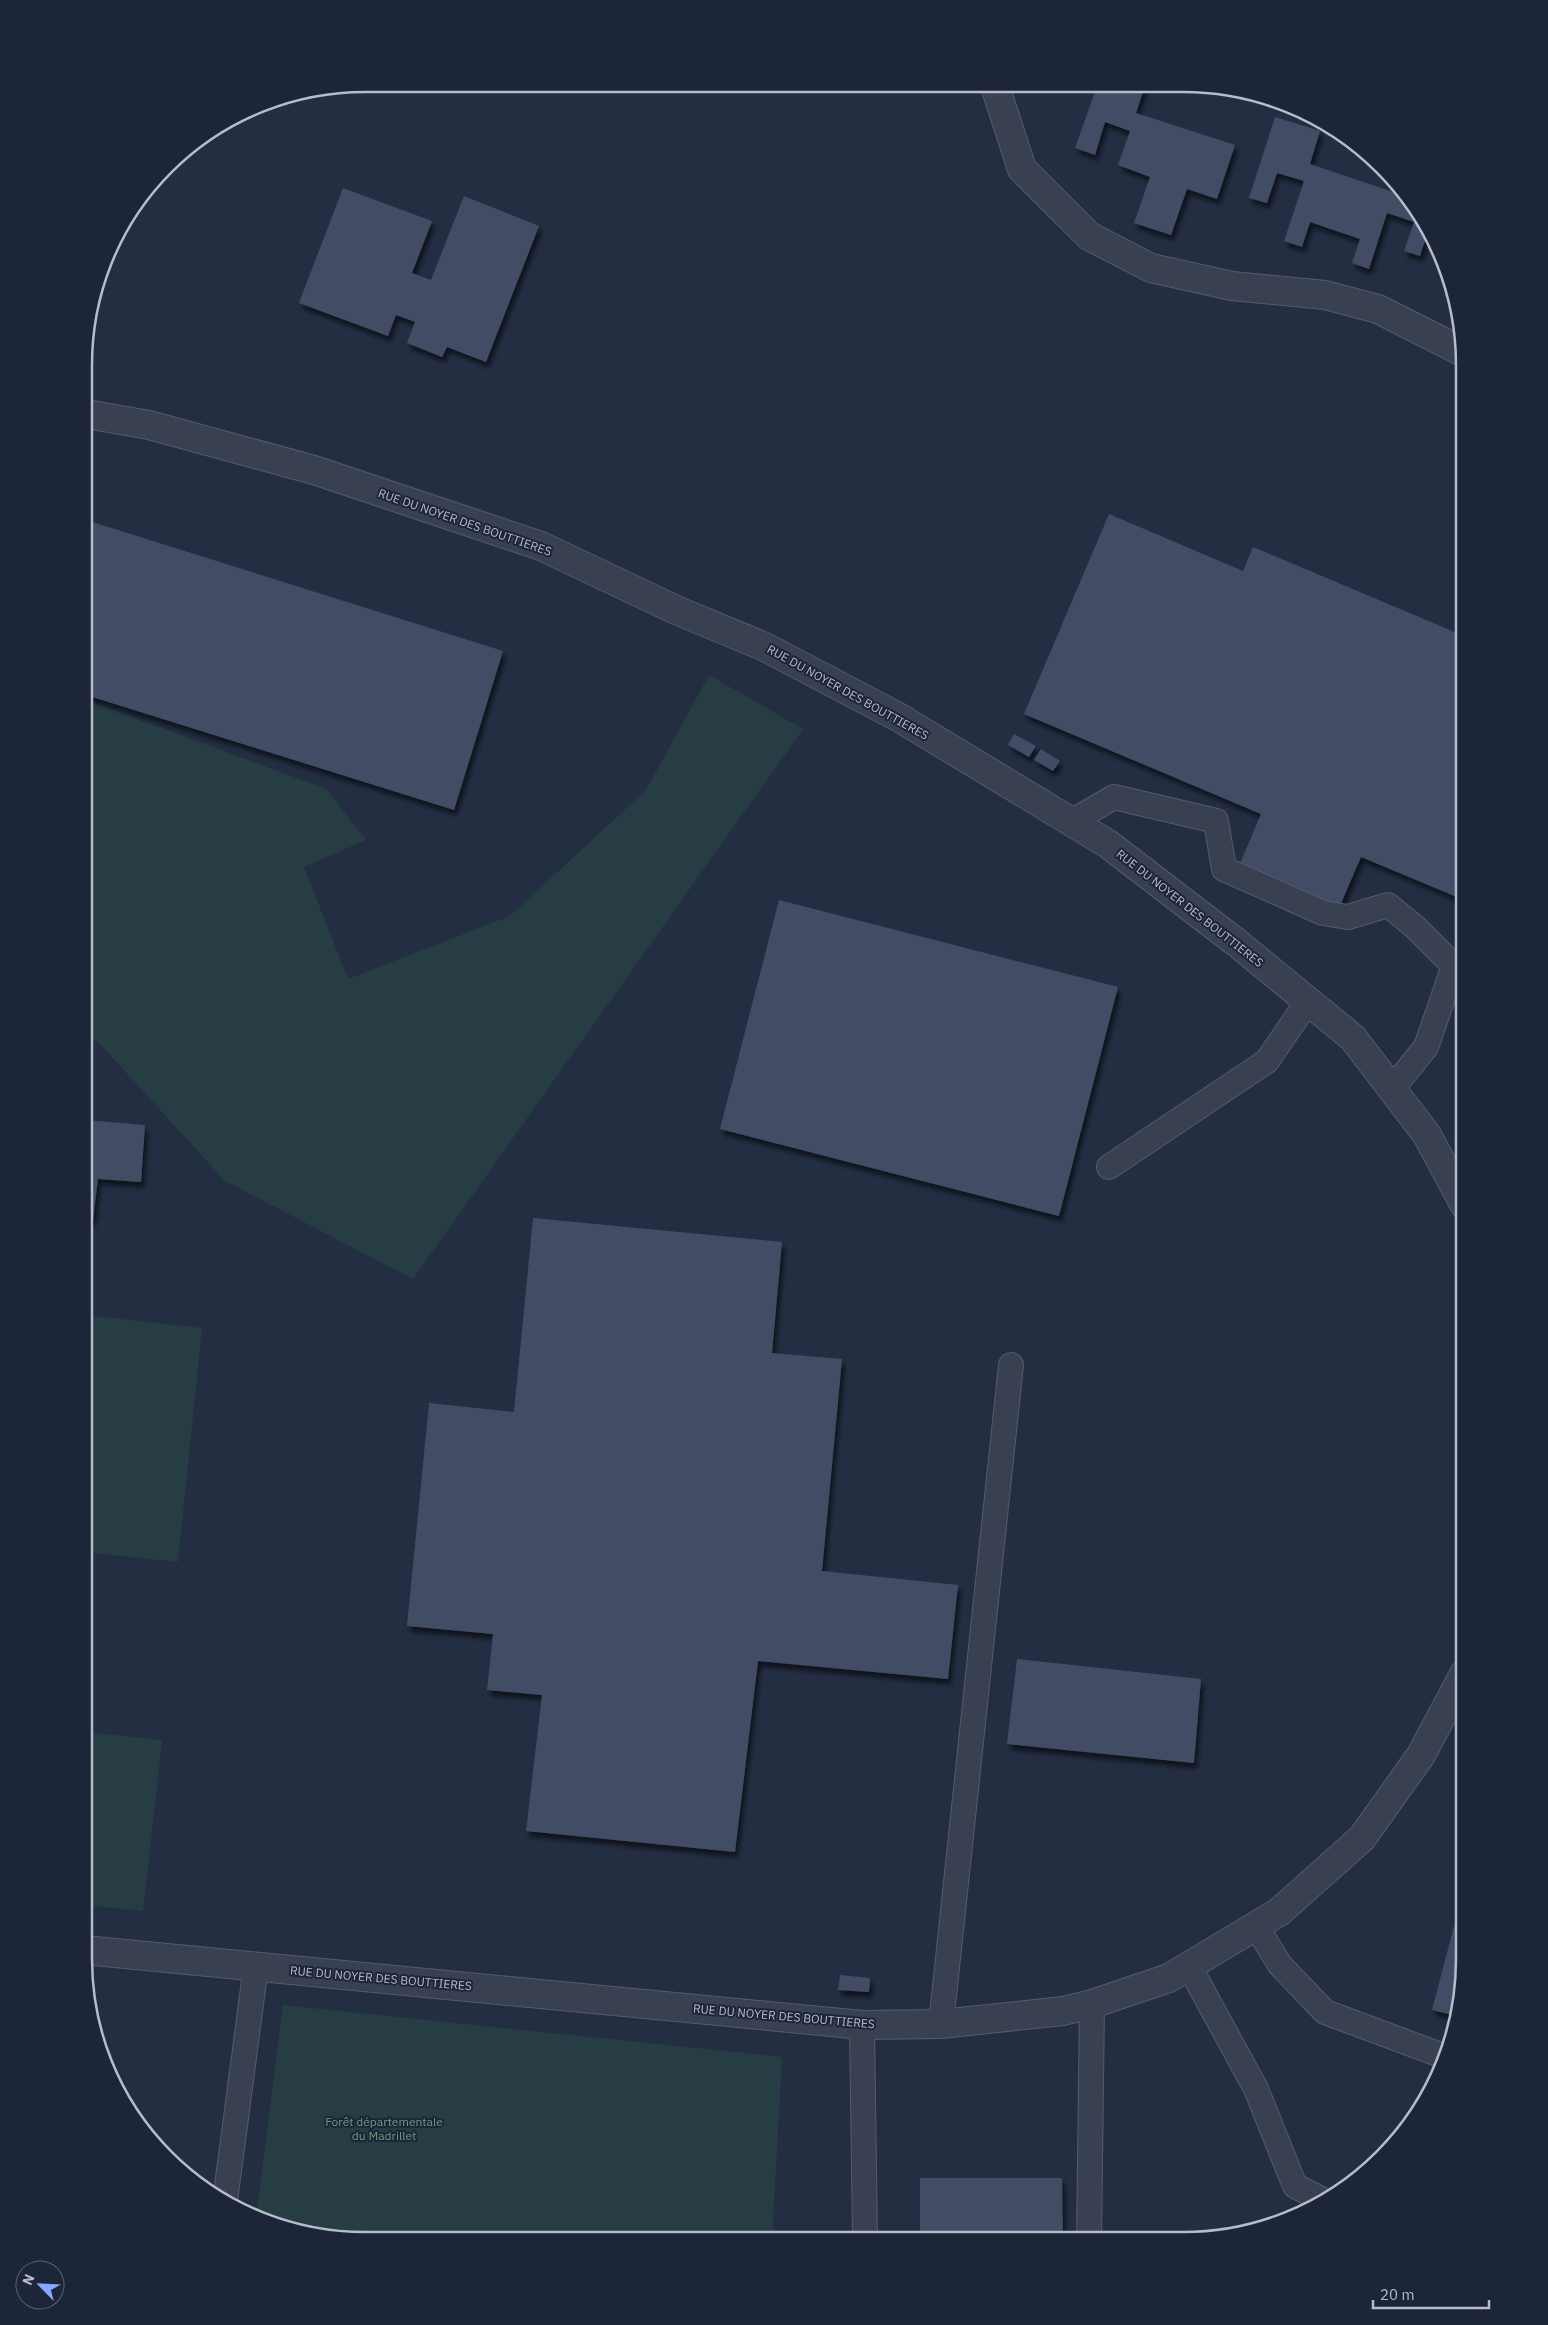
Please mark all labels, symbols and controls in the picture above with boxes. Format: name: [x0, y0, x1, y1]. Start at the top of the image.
street label: RUE DU NOYER DES BOUTTIERES: [376, 485, 554, 559]
street label: RUE DU NOYER DES BOUTTIERES: [765, 641, 931, 743]
street label: RUE DU NOYER DES BOUTTIERES: [1113, 846, 1267, 970]
street label: RUE DU NOYER DES BOUTTIERES: [289, 1963, 473, 1993]
street label: RUE DU NOYER DES BOUTTIERES: [692, 2001, 876, 2031]
park label: Forêt départementale du Madrillet: [325, 2114, 443, 2143]
north arrow: [15, 2260, 65, 2310]
text: N: [18, 2271, 38, 2288]
scale bar: [1373, 2278, 1489, 2310]
text: 20 m: [1380, 2285, 1415, 2304]

